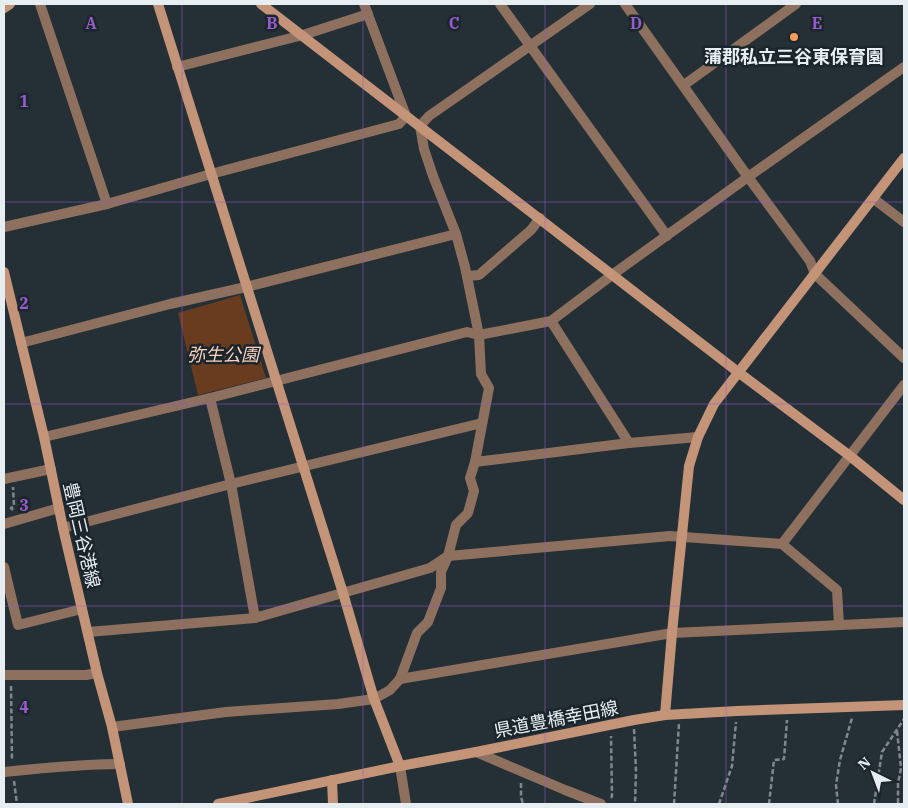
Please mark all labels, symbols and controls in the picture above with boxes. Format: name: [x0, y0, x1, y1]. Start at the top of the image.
text: A: [85, 13, 97, 33]
text: B: [266, 13, 278, 33]
text: C: [449, 13, 459, 33]
text: D: [630, 13, 642, 33]
text: E: [812, 13, 822, 33]
marker: 蒲郡私立三谷東保育園: [788, 31, 800, 43]
place label: 蒲郡私立三谷東保育園: [704, 45, 884, 68]
text: 1: [19, 91, 29, 111]
text: 2: [19, 293, 29, 313]
park label: 弥生公園: [187, 343, 262, 366]
street label: 豊岡三谷港線: [59, 480, 105, 590]
text: 3: [19, 495, 29, 515]
street label: 県道豊橋幸田線: [492, 696, 620, 742]
text: 4: [19, 697, 29, 717]
north arrow: [848, 748, 898, 798]
text: N: [854, 753, 874, 774]

